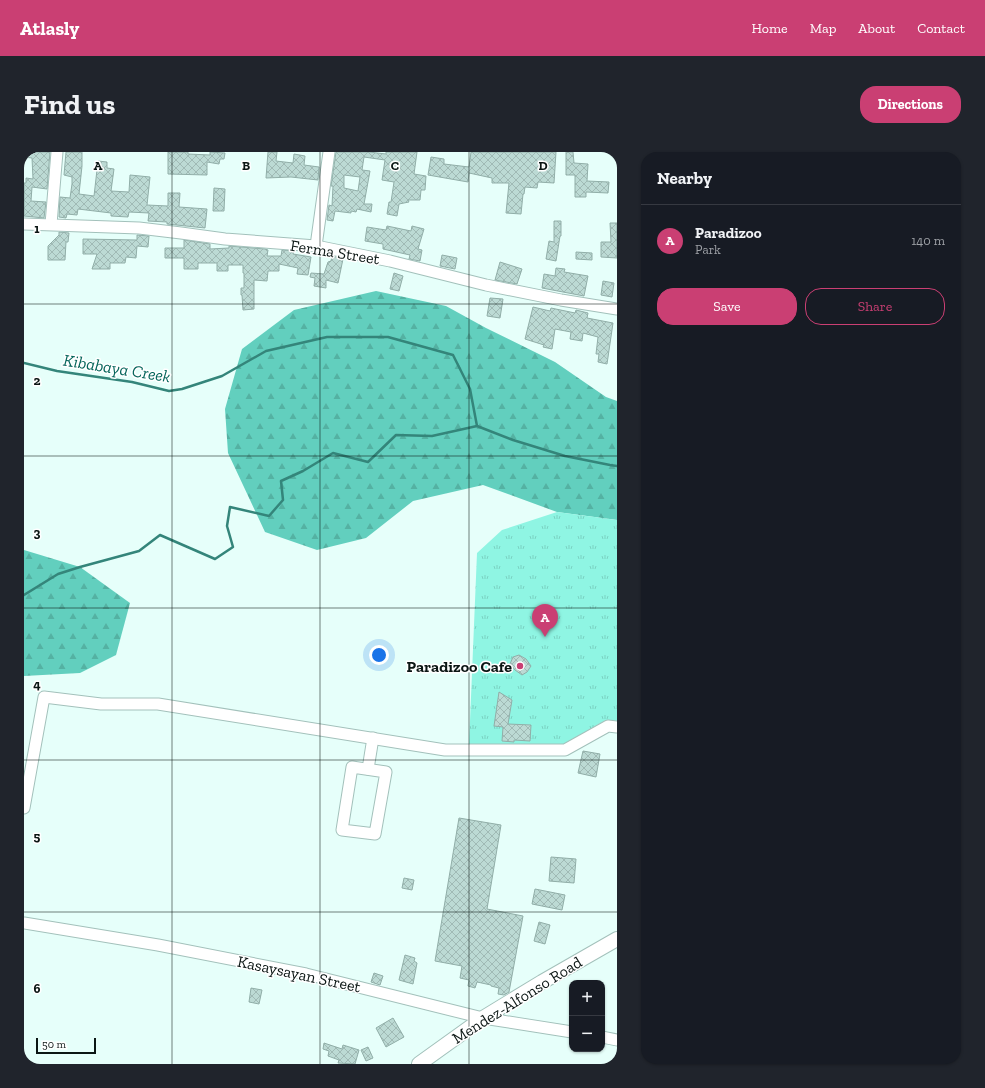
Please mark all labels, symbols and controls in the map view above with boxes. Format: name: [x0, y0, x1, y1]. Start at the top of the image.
text: Atlasly: [20, 17, 79, 40]
text: Home: [752, 20, 788, 37]
text: Map: [810, 20, 836, 37]
text: About: [858, 20, 895, 37]
text: Contact: [917, 20, 965, 37]
button: Directions: [860, 86, 961, 123]
text: Find us: [24, 88, 115, 121]
text: A: [94, 158, 103, 173]
text: B: [242, 158, 250, 173]
text: C: [391, 158, 399, 173]
text: D: [538, 158, 548, 173]
text: Nearby: [657, 168, 712, 188]
text: 1: [34, 221, 40, 236]
text: Paradizoo: [695, 224, 762, 242]
text: A: [666, 233, 674, 248]
text: 140 m: [911, 233, 945, 248]
street label: Ferma Street: [289, 236, 381, 268]
text: Park: [695, 242, 721, 257]
button: Save: [657, 288, 797, 325]
button: Share: [805, 288, 945, 325]
water label: Kibabaya Creek: [62, 350, 172, 386]
text: 2: [34, 373, 41, 388]
text: 3: [34, 525, 41, 540]
pin: A: [532, 604, 558, 637]
your location: [369, 645, 389, 665]
place label: Paradizoo Cafe: [406, 657, 512, 676]
marker: Paradizoo Cafe: [515, 661, 525, 671]
text: 4: [33, 677, 41, 692]
text: 5: [34, 829, 41, 844]
street label: Kasaysayan Street: [236, 952, 362, 996]
street label: Mendez-Alfonso Road: [449, 952, 586, 1048]
map controls: [569, 980, 605, 1052]
button: +: [569, 980, 605, 1016]
text: 6: [34, 981, 41, 996]
button: −: [569, 1016, 605, 1052]
scale bar: [36, 1036, 96, 1055]
text: 50 m: [42, 1038, 66, 1051]

